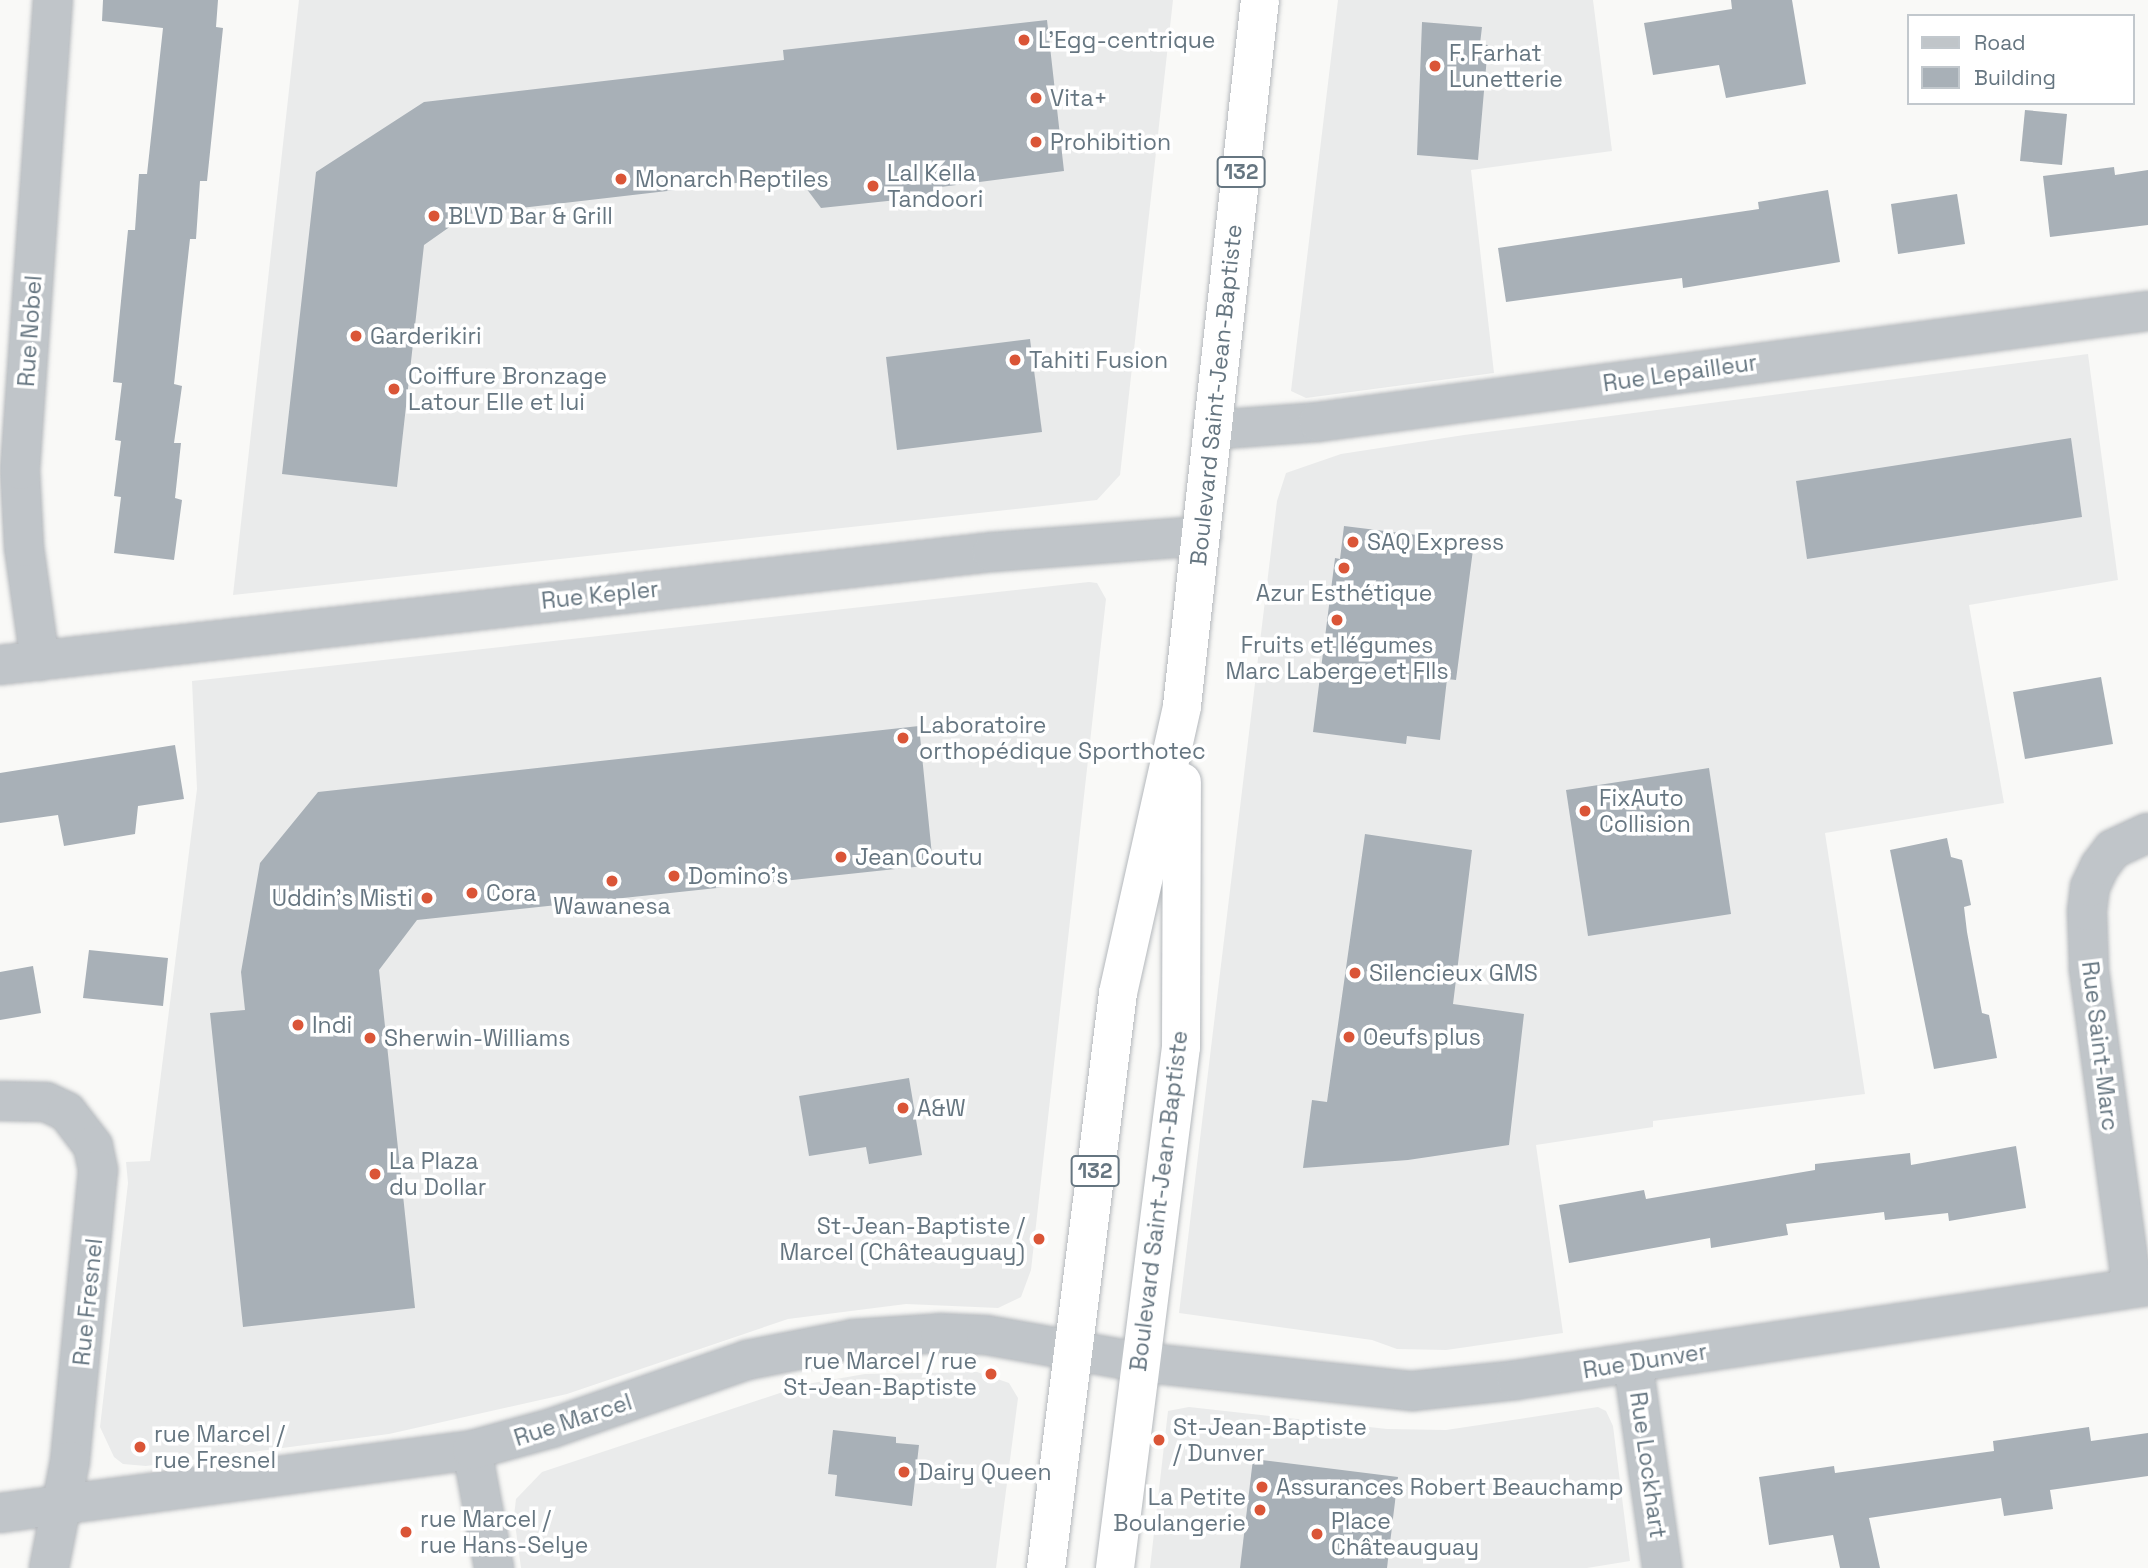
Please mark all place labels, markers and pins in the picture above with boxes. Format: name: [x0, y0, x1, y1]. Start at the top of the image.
place label: L'Egg-centrique: [1038, 26, 1215, 54]
marker: L'Egg-centrique: [1016, 32, 1032, 48]
place label: F. Farhat Lunetterie: [1449, 39, 1563, 93]
marker: F. Farhat Lunetterie: [1427, 58, 1443, 74]
place label: Vita+: [1050, 84, 1108, 112]
marker: Vita+: [1028, 90, 1044, 106]
place label: Prohibition: [1050, 128, 1171, 156]
marker: Prohibition: [1028, 134, 1044, 150]
place label: Lal Kella Tandoori: [887, 159, 983, 213]
place label: Monarch Reptiles: [635, 165, 829, 193]
marker: Monarch Reptiles: [613, 171, 629, 187]
marker: Lal Kella Tandoori: [865, 178, 881, 194]
place label: BLVD Bar & Grill: [448, 202, 613, 230]
marker: BLVD Bar & Grill: [426, 208, 442, 224]
place label: Garderikiri: [370, 322, 482, 350]
marker: Garderikiri: [348, 328, 364, 344]
place label: Tahiti Fusion: [1029, 346, 1168, 374]
marker: Tahiti Fusion: [1007, 352, 1023, 368]
place label: Coiffure Bronzage Latour Elle et lui: [408, 362, 607, 416]
marker: Coiffure Bronzage Latour Elle et lui: [386, 381, 402, 397]
place label: SAQ Express: [1367, 528, 1504, 556]
marker: SAQ Express: [1345, 534, 1361, 550]
marker: Azur Esthétique: [1336, 560, 1352, 576]
place label: Azur Esthétique: [1256, 579, 1432, 607]
marker: Fruits et légumes Marc Laberge et FIls: [1329, 612, 1345, 628]
place label: Fruits et légumes Marc Laberge et FIls: [1225, 631, 1449, 685]
place label: Laboratoire orthopédique Sporthotec: [919, 711, 1206, 765]
marker: Laboratoire orthopédique Sporthotec: [893, 728, 913, 748]
place label: FixAuto Collision: [1599, 784, 1691, 838]
marker: FixAuto Collision: [1577, 803, 1593, 819]
place label: Jean Coutu: [855, 843, 983, 871]
marker: Jean Coutu: [833, 849, 849, 865]
place label: Domino's: [688, 862, 788, 890]
marker: Domino's: [666, 868, 682, 884]
marker: Wawanesa: [604, 873, 620, 889]
place label: Cora: [486, 879, 536, 907]
place label: Uddin's Misti: [272, 884, 413, 912]
marker: Cora: [464, 885, 480, 901]
marker: Uddin's Misti: [419, 890, 435, 906]
place label: Wawanesa: [553, 892, 671, 920]
place label: Silencieux GMS: [1369, 959, 1538, 987]
marker: Silencieux GMS: [1347, 965, 1363, 981]
place label: Indi: [312, 1011, 352, 1039]
marker: Indi: [290, 1017, 306, 1033]
place label: Oeufs plus: [1363, 1023, 1481, 1051]
place label: Sherwin-Williams: [384, 1024, 570, 1052]
marker: Oeufs plus: [1341, 1029, 1357, 1045]
marker: Sherwin-Williams: [362, 1030, 378, 1046]
place label: A&W: [917, 1094, 966, 1122]
marker: A&W: [895, 1100, 911, 1116]
place label: La Plaza du Dollar: [389, 1147, 486, 1201]
marker: La Plaza du Dollar: [367, 1166, 383, 1182]
place label: St-Jean-Baptiste / Marcel (Châteauguay): [780, 1212, 1025, 1266]
marker: St-Jean-Baptiste / Marcel (Châteauguay): [1031, 1231, 1047, 1247]
place label: rue Marcel / rue St-Jean-Baptiste: [783, 1347, 977, 1401]
marker: rue Marcel / rue St-Jean-Baptiste: [983, 1366, 999, 1382]
place label: St-Jean-Baptiste / Dunver: [1173, 1413, 1367, 1467]
place label: rue Marcel / rue Fresnel: [154, 1420, 285, 1474]
marker: St-Jean-Baptiste / Dunver: [1151, 1432, 1167, 1448]
marker: rue Marcel / rue Fresnel: [132, 1439, 148, 1455]
place label: Dairy Queen: [918, 1458, 1052, 1486]
marker: Dairy Queen: [896, 1464, 912, 1480]
place label: Assurances Robert Beauchamp: [1276, 1473, 1624, 1501]
marker: Assurances Robert Beauchamp: [1254, 1479, 1270, 1495]
place label: La Petite Boulangerie: [1113, 1483, 1246, 1537]
marker: La Petite Boulangerie: [1252, 1502, 1268, 1518]
place label: rue Marcel / rue Hans-Selye: [420, 1505, 588, 1559]
place label: Place Châteauguay: [1331, 1507, 1479, 1561]
marker: rue Marcel / rue Hans-Selye: [398, 1524, 414, 1540]
marker: Place Châteauguay: [1309, 1526, 1325, 1542]

